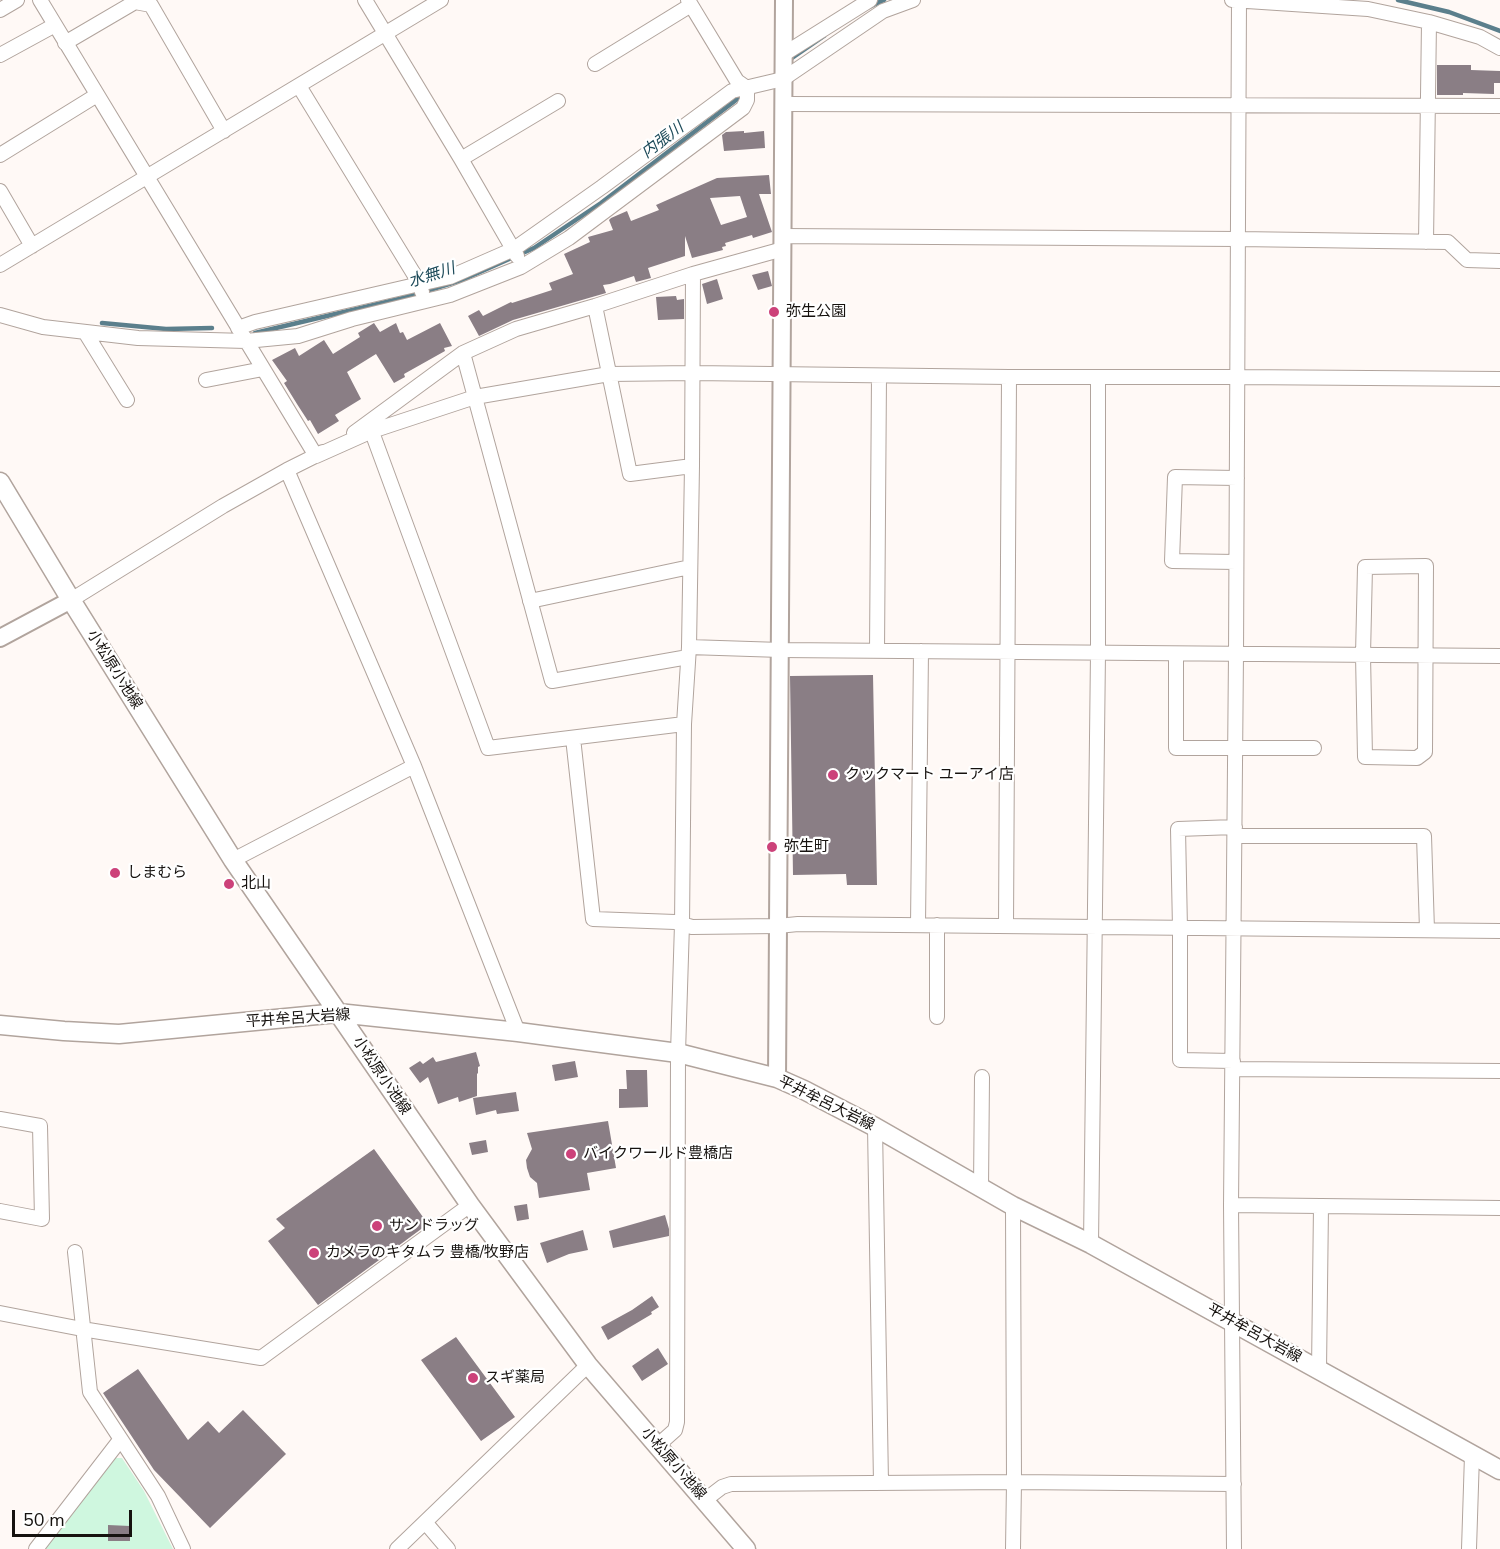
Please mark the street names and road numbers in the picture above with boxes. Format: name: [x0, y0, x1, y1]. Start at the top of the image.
street label: 小松原小池線: [83, 627, 145, 713]
street label: 平井牟呂大岩線: [245, 1006, 351, 1032]
street label: 小松原小池線: [348, 1034, 414, 1118]
street label: 平井牟呂大岩線: [775, 1073, 877, 1135]
street label: 平井牟呂大岩線: [1204, 1301, 1304, 1367]
street label: 小松原小池線: [637, 1424, 709, 1504]

